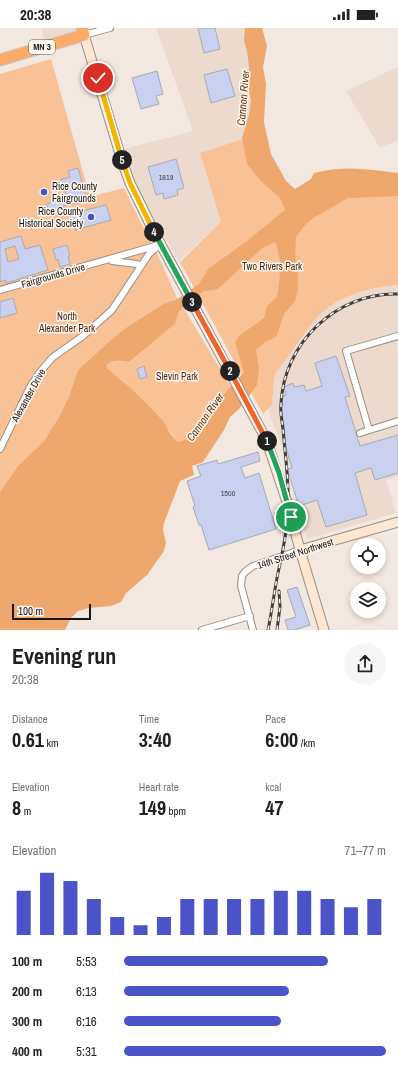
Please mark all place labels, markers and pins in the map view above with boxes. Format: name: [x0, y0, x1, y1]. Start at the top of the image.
pin: [81, 61, 115, 95]
pin: 5: [112, 150, 132, 170]
place label: Rice County Fairgrounds: [52, 180, 98, 205]
marker: Rice County Fairgrounds: [39, 187, 49, 197]
place label: Rice County Historical Society: [19, 205, 84, 230]
marker: Rice County Historical Society: [86, 212, 96, 222]
pin: 4: [144, 222, 164, 242]
pin: 3: [182, 292, 202, 312]
pin: 2: [220, 361, 240, 381]
pin: 1: [257, 431, 277, 451]
pin: [274, 500, 308, 534]

